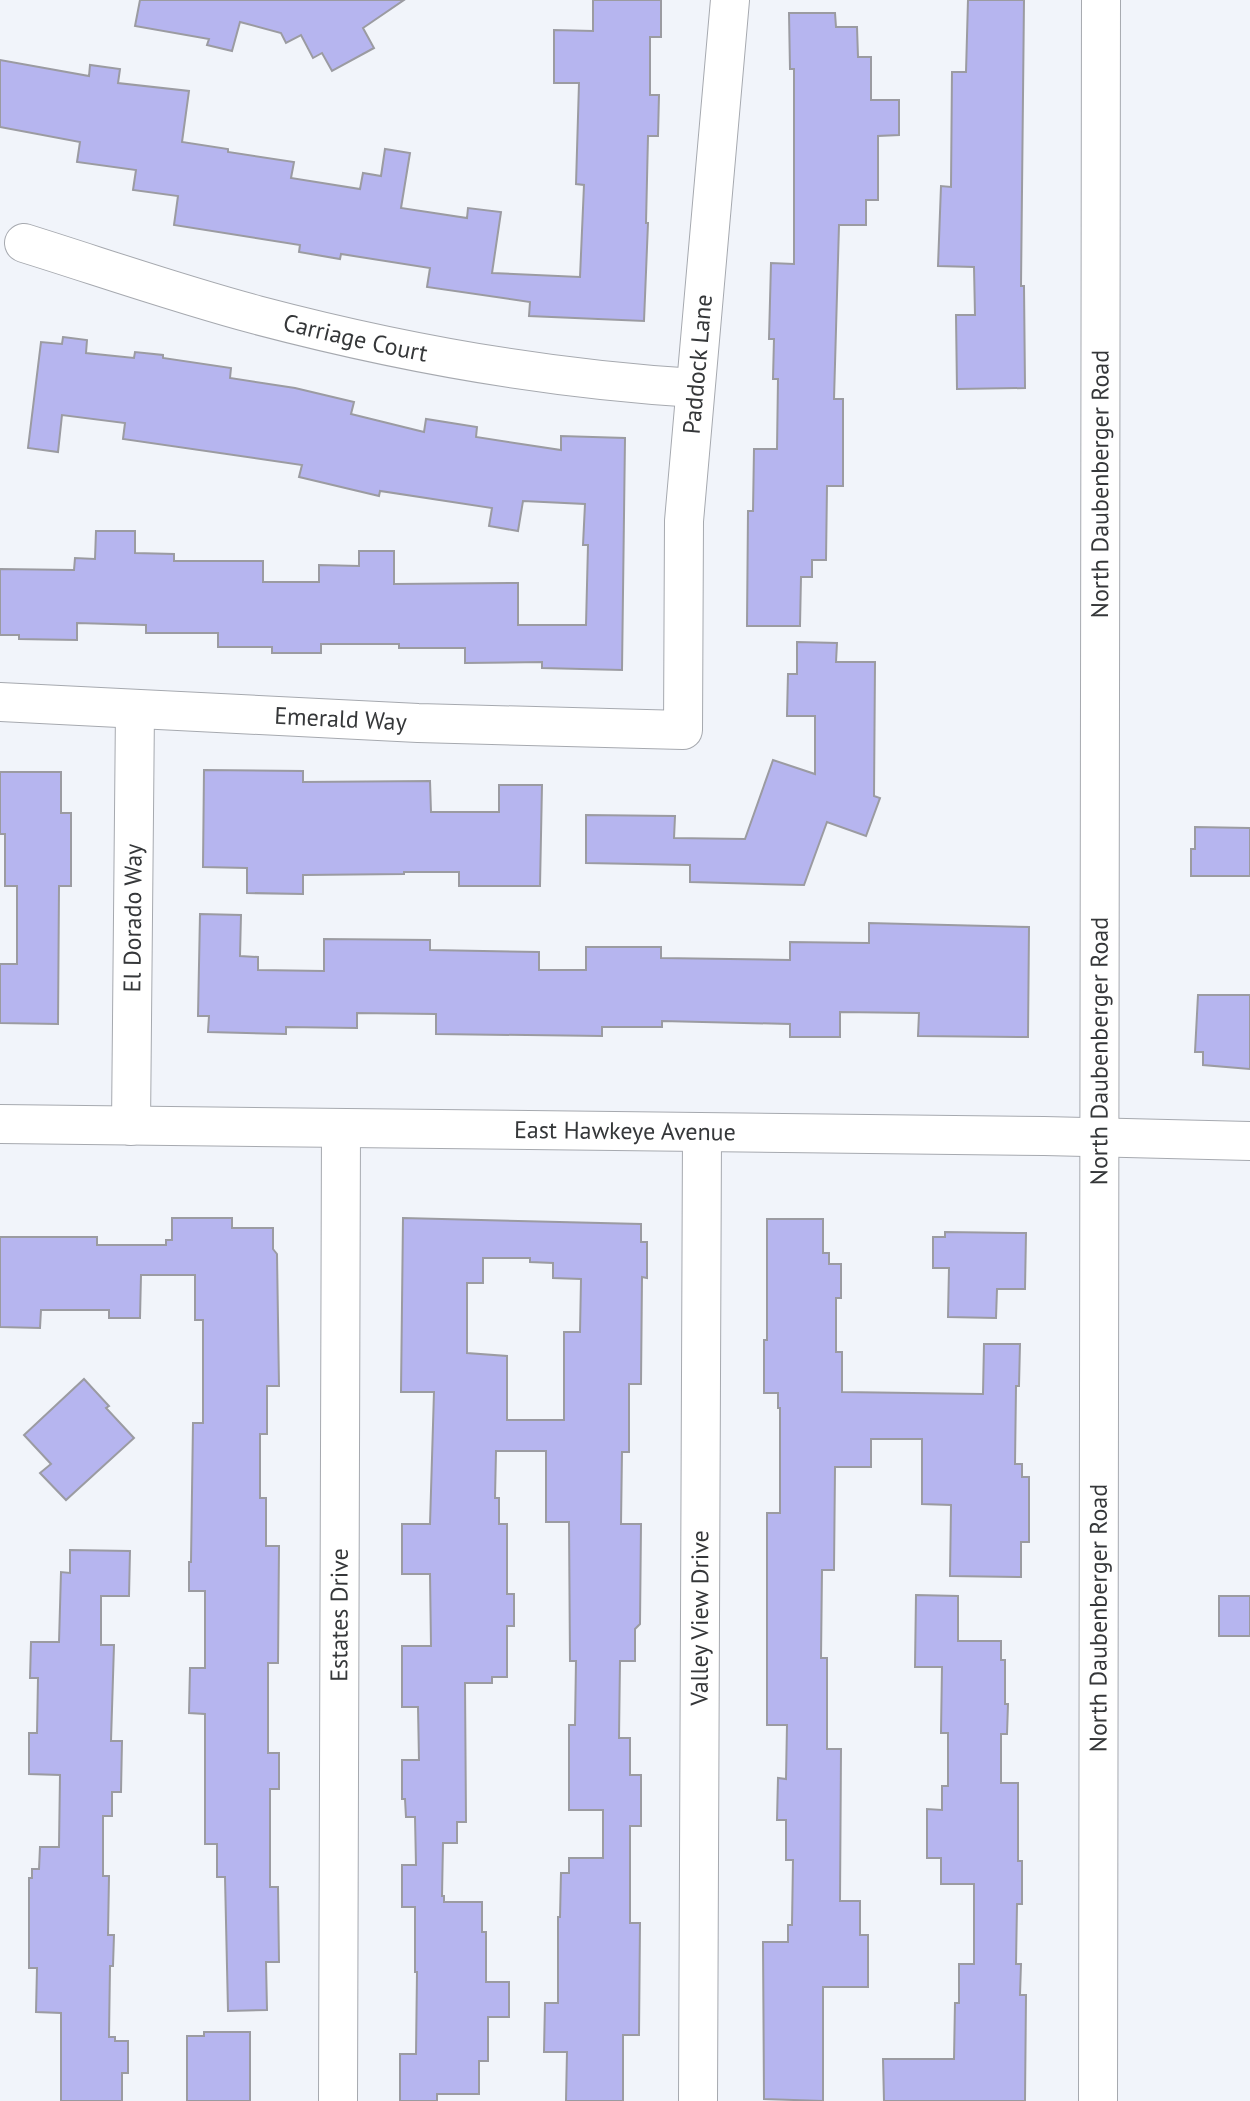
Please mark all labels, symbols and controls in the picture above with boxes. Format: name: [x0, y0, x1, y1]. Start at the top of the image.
street label: Paddock Lane: [676, 293, 719, 435]
street label: Carriage Court: [280, 306, 430, 369]
street label: North Daubenberger Road: [1084, 350, 1116, 618]
street label: Emerald Way: [274, 700, 408, 737]
street label: El Dorado Way: [116, 844, 149, 993]
street label: North Daubenberger Road: [1083, 917, 1115, 1185]
street label: East Hawkeye Avenue: [514, 1114, 736, 1147]
street label: North Daubenberger Road: [1082, 1484, 1114, 1752]
street label: Valley View Drive: [684, 1530, 715, 1707]
street label: Estates Drive: [323, 1548, 355, 1682]

